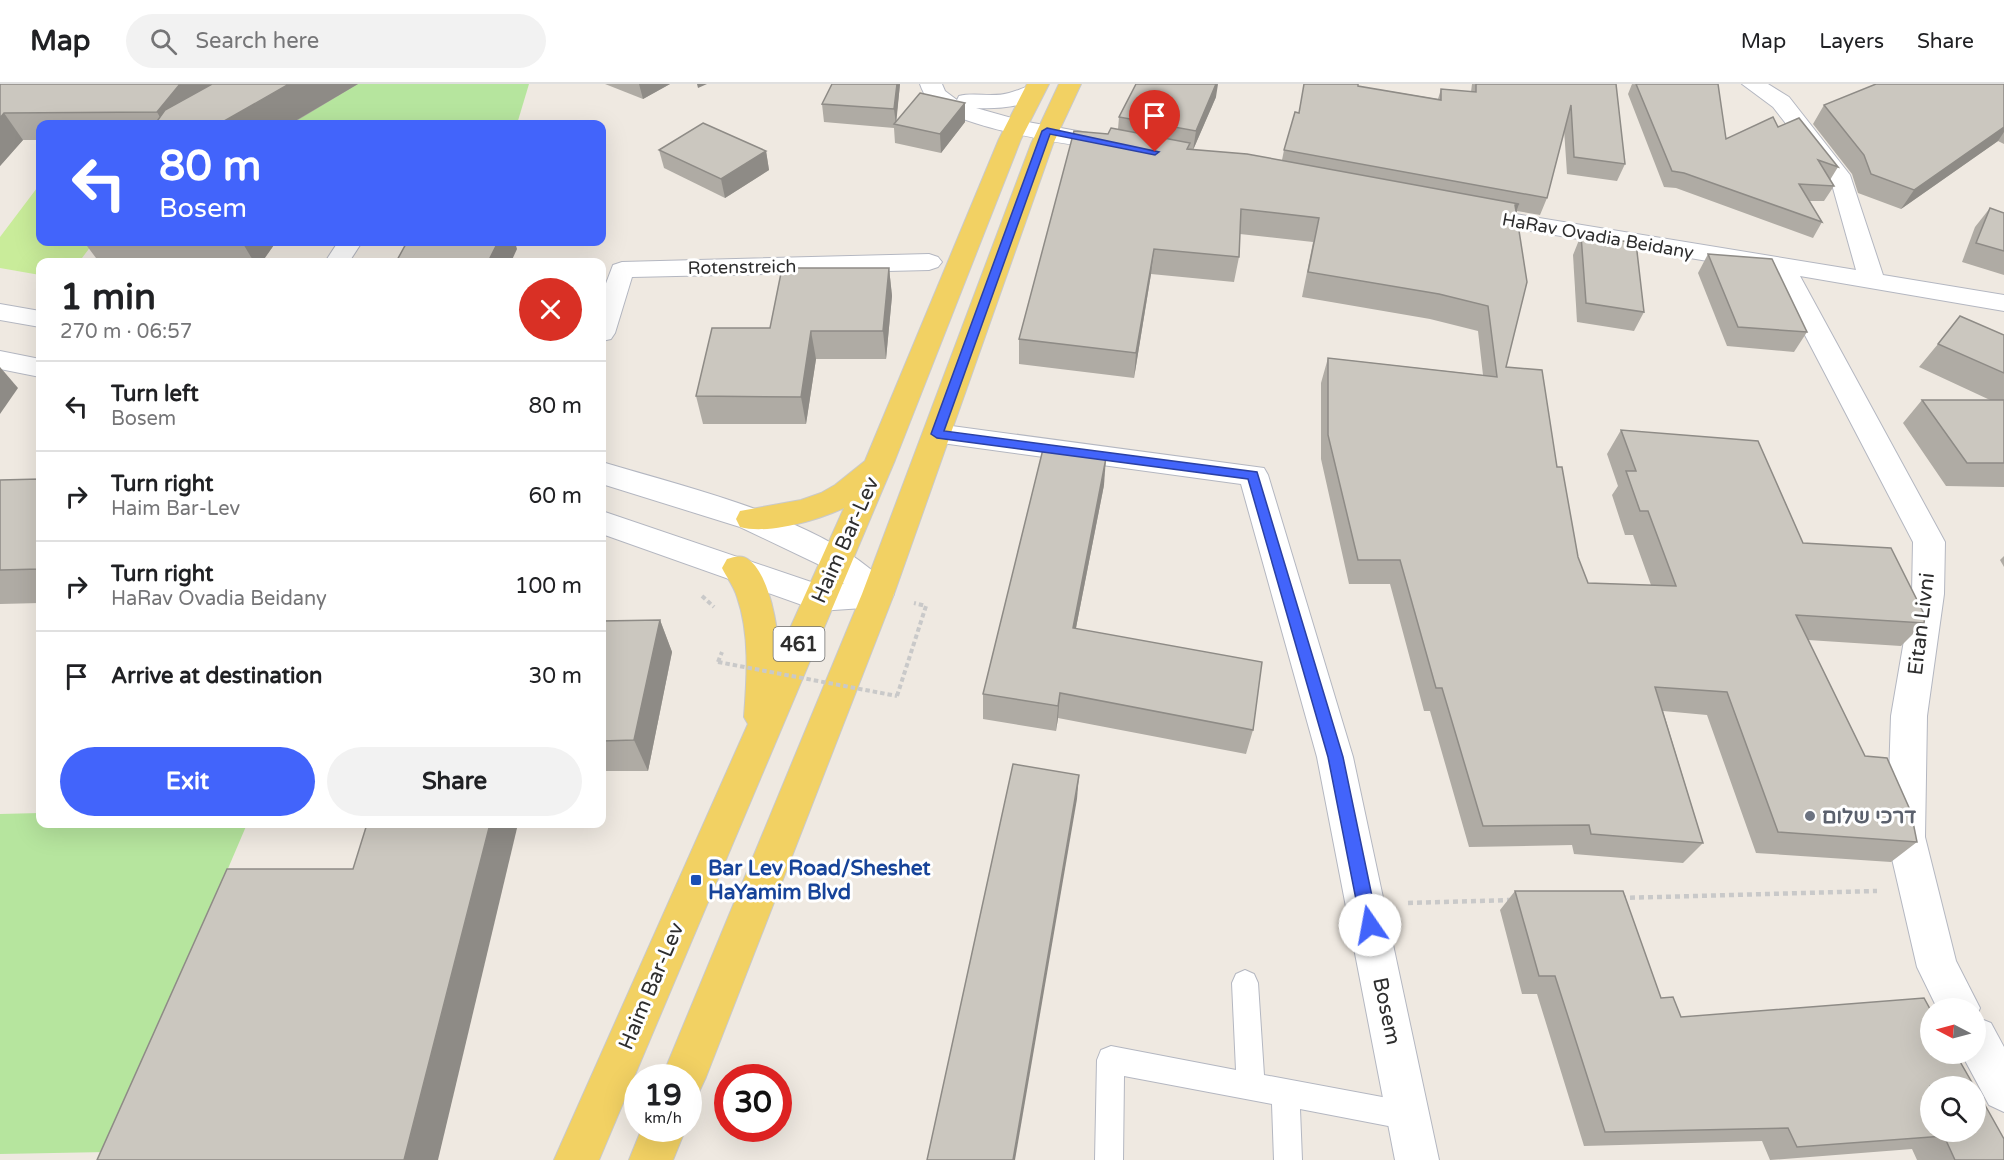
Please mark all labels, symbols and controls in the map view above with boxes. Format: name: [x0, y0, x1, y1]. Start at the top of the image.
search box: [126, 14, 546, 68]
text: Map: [30, 24, 90, 58]
icon: search: [147, 25, 180, 58]
text: Search here: [195, 28, 319, 54]
text: Map: [1741, 29, 1786, 54]
text: Layers: [1819, 29, 1884, 54]
text: Share: [1917, 29, 1974, 54]
pin: [1129, 90, 1180, 152]
icon: arrive: [1138, 99, 1171, 132]
text: 80 m: [159, 141, 261, 192]
icon: left: [60, 144, 138, 222]
text: Bosem: [159, 192, 247, 225]
street label: HaRav Ovadia Beidany: [1500, 208, 1696, 264]
street label: Rotenstreich: [687, 255, 797, 279]
text: 1 min: [60, 276, 156, 319]
button: close: [519, 278, 582, 341]
text: 270 m · 06:57: [60, 320, 192, 344]
text: Turn left: [111, 381, 199, 407]
icon: left: [60, 390, 93, 423]
text: 80 m: [528, 393, 582, 419]
text: Bosem: [111, 407, 176, 431]
text: Turn right: [111, 471, 213, 497]
street label: Haim Bar-Lev: [806, 473, 884, 607]
icon: right: [60, 480, 93, 513]
text: 60 m: [528, 483, 582, 509]
text: Haim Bar-Lev: [111, 497, 240, 521]
text: Turn right: [111, 561, 213, 587]
icon: right: [60, 570, 93, 603]
street label: Eitan Livni: [1903, 571, 1940, 677]
text: 100 m: [515, 573, 582, 599]
text: HaRav Ovadia Beidany: [111, 587, 327, 611]
road number: 461: [774, 627, 824, 661]
icon: arrive: [60, 660, 93, 693]
text: Arrive at destination: [111, 663, 322, 689]
text: 30 m: [528, 663, 582, 689]
button: Exit: [60, 747, 315, 816]
button: Share: [327, 747, 582, 816]
place label: דרכי שלום: [1822, 804, 1917, 829]
marker: דרכי שלום: [1803, 809, 1817, 823]
place label: Bar Lev Road/Sheshet HaYamim Blvd: [708, 856, 931, 905]
marker: Bar Lev Road/Sheshet HaYamim Blvd: [689, 873, 703, 887]
position arrow: [1338, 893, 1402, 957]
street label: Haim Bar-Lev: [613, 919, 689, 1053]
street label: Bosem: [1367, 975, 1406, 1047]
north arrow: [1920, 998, 1986, 1064]
map controls: [1920, 998, 1986, 1142]
speed limit sign: 30: [714, 1064, 792, 1142]
button: search: [1920, 1076, 1986, 1142]
text: 19: [644, 1077, 682, 1114]
text: km/h: [644, 1109, 682, 1127]

